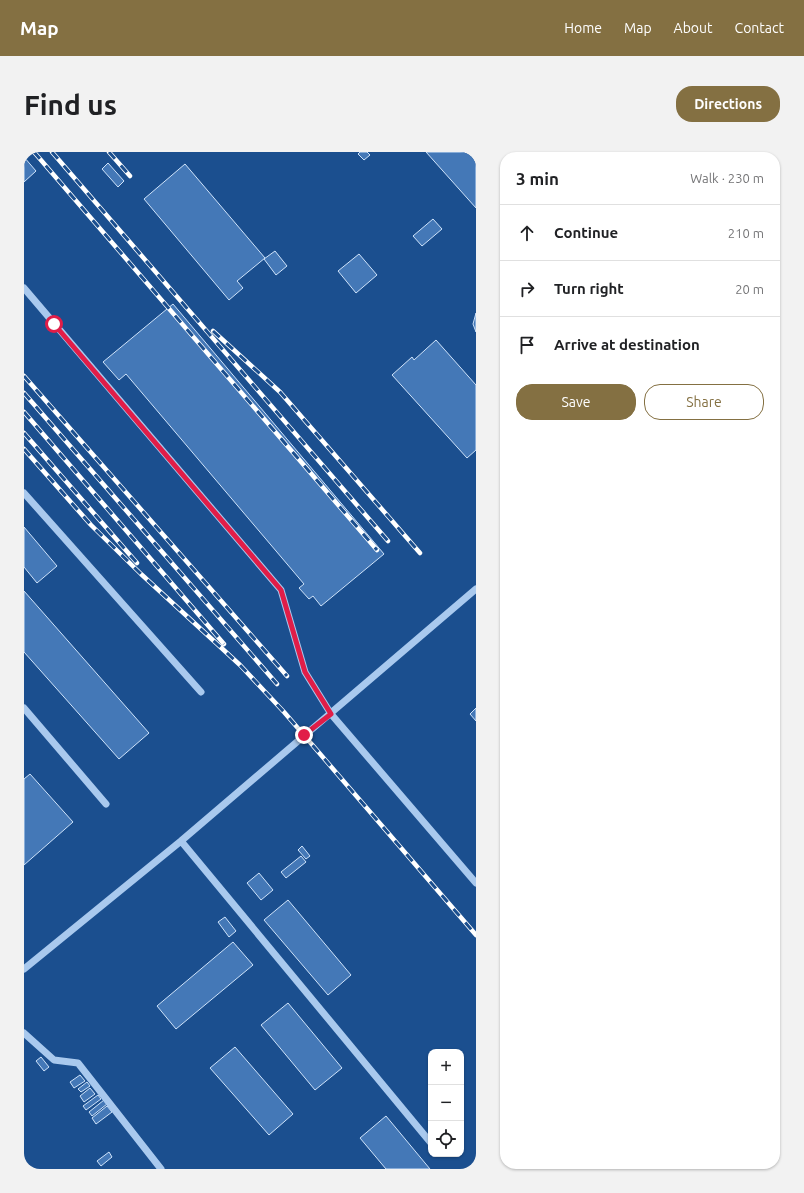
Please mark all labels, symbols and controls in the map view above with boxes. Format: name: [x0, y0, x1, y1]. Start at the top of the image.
text: Map: [20, 17, 59, 39]
text: Home: [564, 20, 602, 36]
text: Map: [624, 20, 652, 36]
text: About: [674, 20, 713, 36]
text: Contact: [735, 20, 784, 36]
button: Directions: [676, 86, 780, 122]
text: Find us: [24, 89, 117, 120]
text: 3 min: [516, 169, 559, 188]
text: Walk · 230 m: [690, 171, 764, 185]
icon: ahead: [516, 222, 538, 244]
text: Continue: [554, 224, 618, 241]
text: 210 m: [728, 226, 764, 240]
icon: right: [516, 278, 538, 300]
text: Turn right: [554, 280, 624, 297]
text: 20 m: [735, 282, 764, 296]
route start: [45, 315, 63, 333]
icon: arrive: [516, 334, 538, 356]
text: Arrive at destination: [554, 336, 700, 353]
button: Save: [516, 384, 636, 420]
button: Share: [644, 384, 764, 420]
route end: [295, 726, 313, 744]
map controls: [428, 1049, 464, 1157]
button: +: [428, 1049, 464, 1085]
button: −: [428, 1085, 464, 1121]
button: locate: [428, 1121, 464, 1157]

